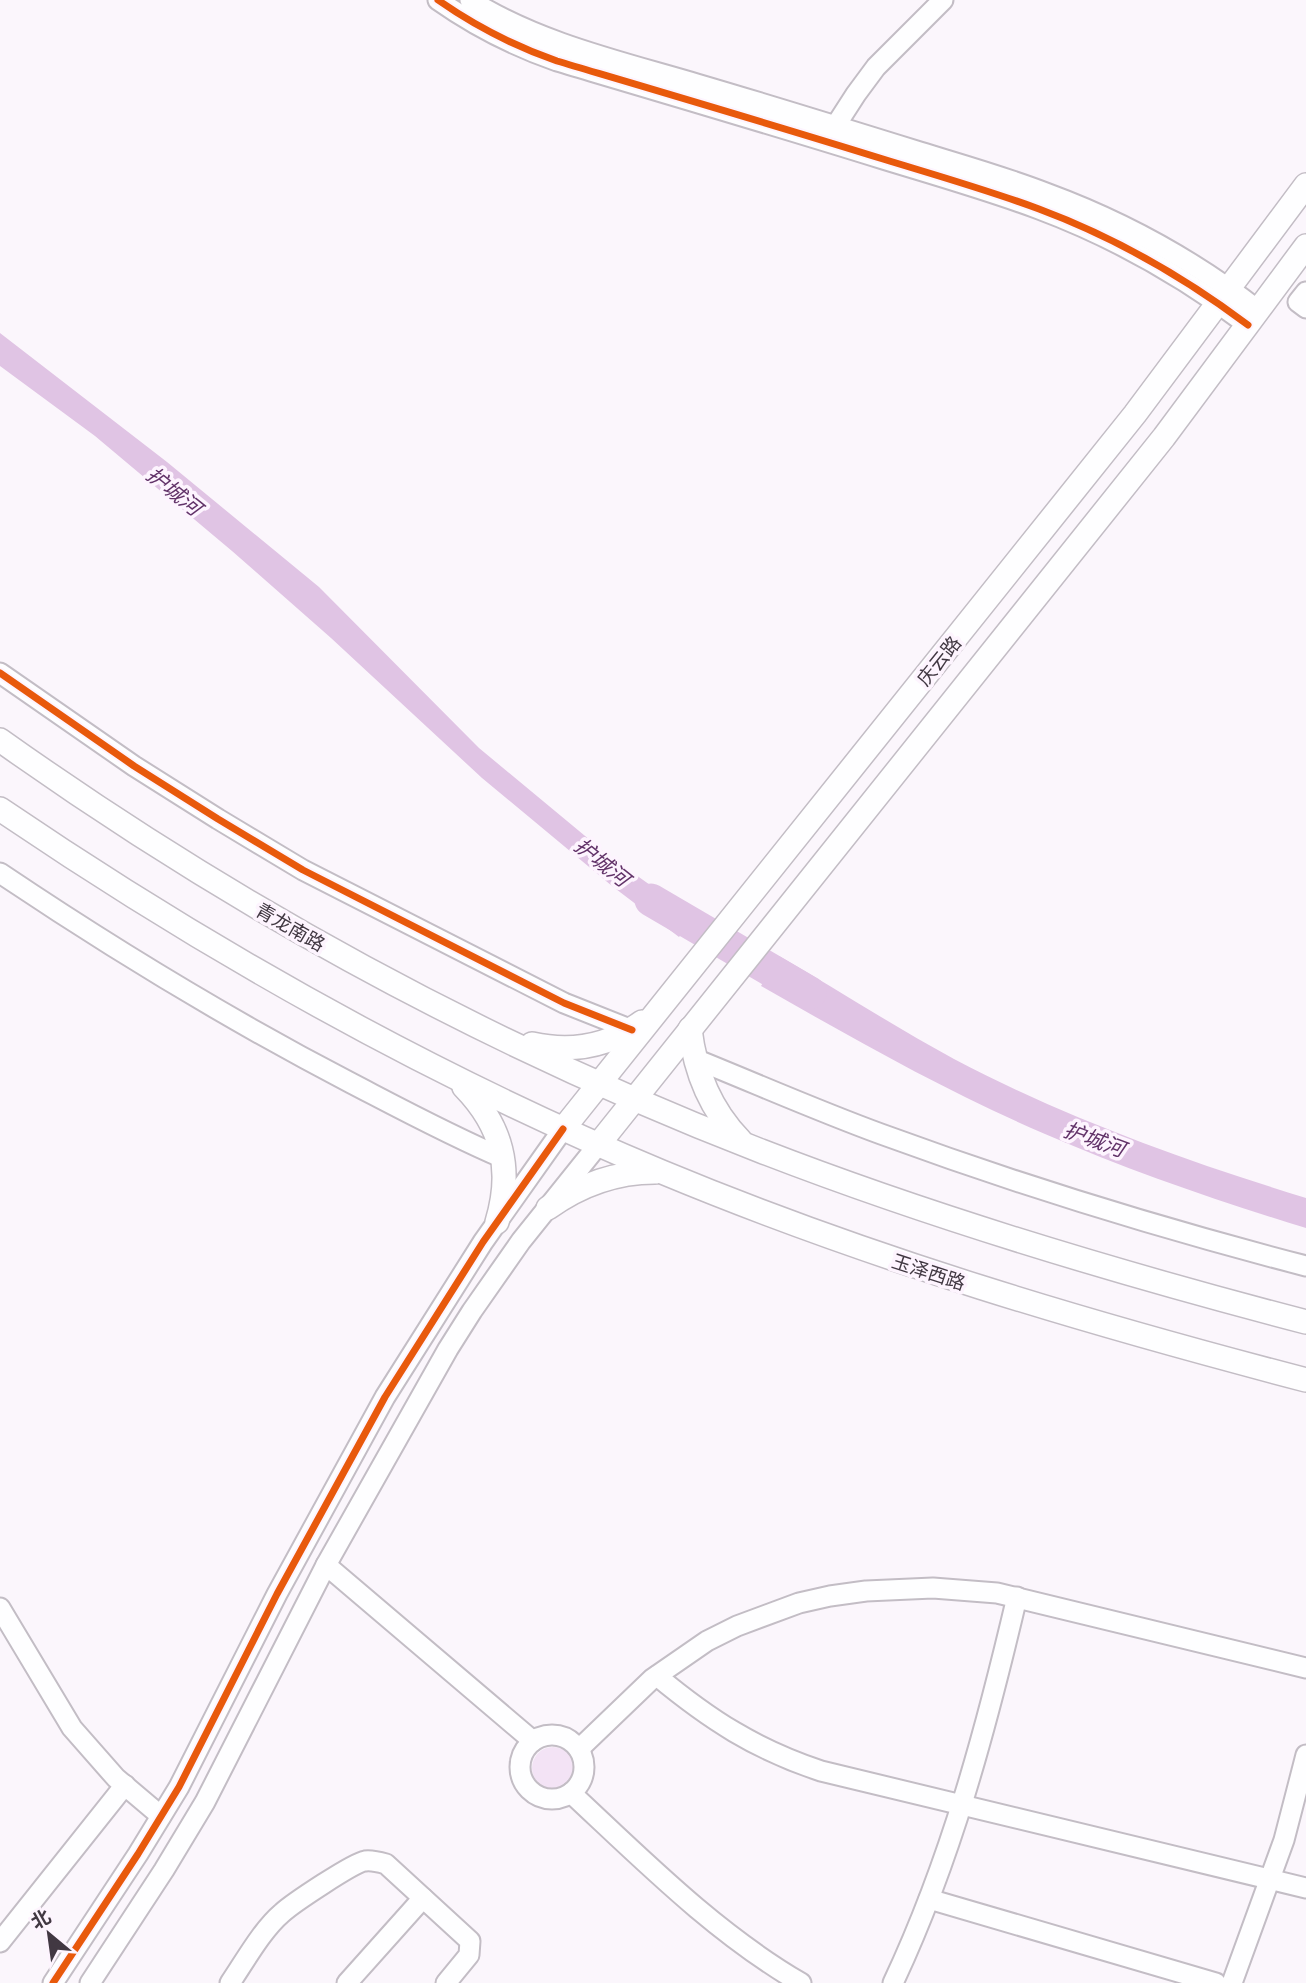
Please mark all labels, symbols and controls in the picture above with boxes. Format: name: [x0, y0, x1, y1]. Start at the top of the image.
water label: 护城河: [142, 459, 211, 523]
street label: 庆云路: [910, 630, 966, 690]
water label: 护城河: [570, 830, 639, 894]
street label: 青龙南路: [252, 896, 330, 956]
water label: 护城河: [1061, 1114, 1133, 1163]
street label: 玉泽西路: [889, 1247, 969, 1295]
north arrow: [14, 1899, 84, 1969]
text: 北: [26, 1902, 55, 1934]

